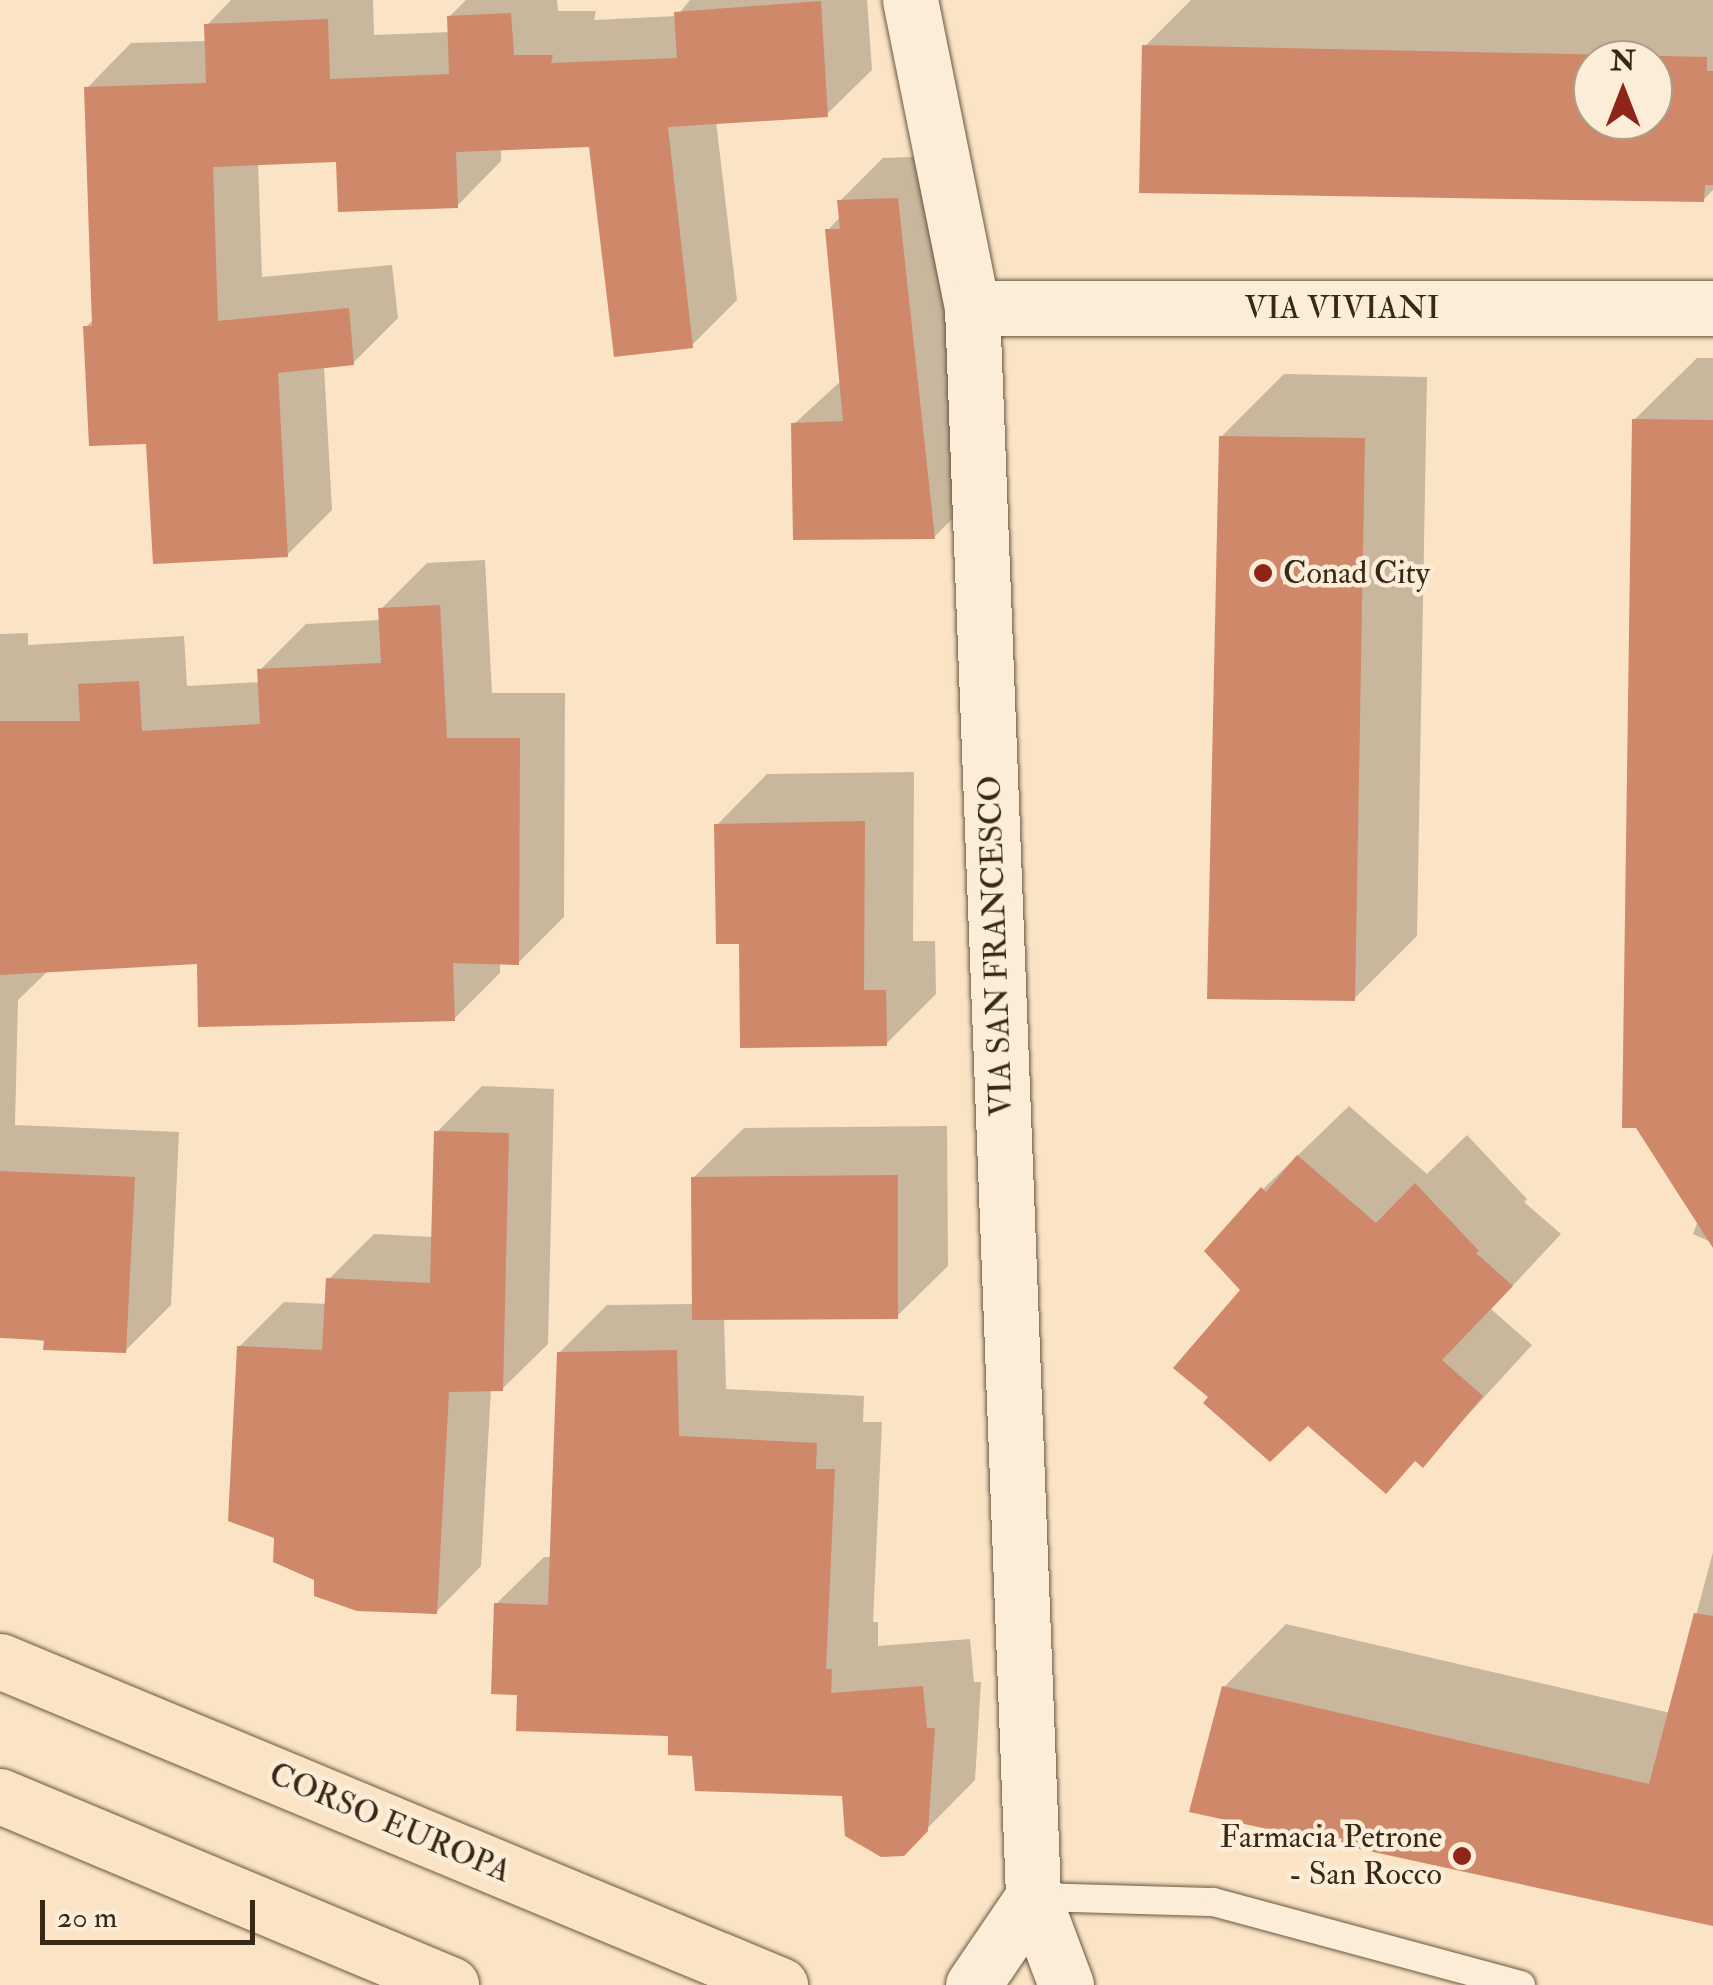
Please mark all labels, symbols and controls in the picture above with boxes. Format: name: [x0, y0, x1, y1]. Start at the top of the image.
north arrow: [1573, 40, 1673, 140]
text: N: [1610, 44, 1636, 79]
street label: VIA VIVIANI: [1244, 289, 1440, 327]
place label: Conad City: [1283, 554, 1430, 592]
marker: Conad City: [1252, 562, 1274, 584]
street label: VIA SAN FRANCESCO: [971, 775, 1021, 1117]
street label: CORSO EUROPA: [263, 1755, 517, 1891]
place label: Farmacia Petrone - San Rocco: [1220, 1819, 1442, 1894]
marker: Farmacia Petrone - San Rocco: [1451, 1845, 1473, 1867]
scale bar: [45, 1880, 260, 1942]
text: 20 m: [57, 1899, 117, 1936]

